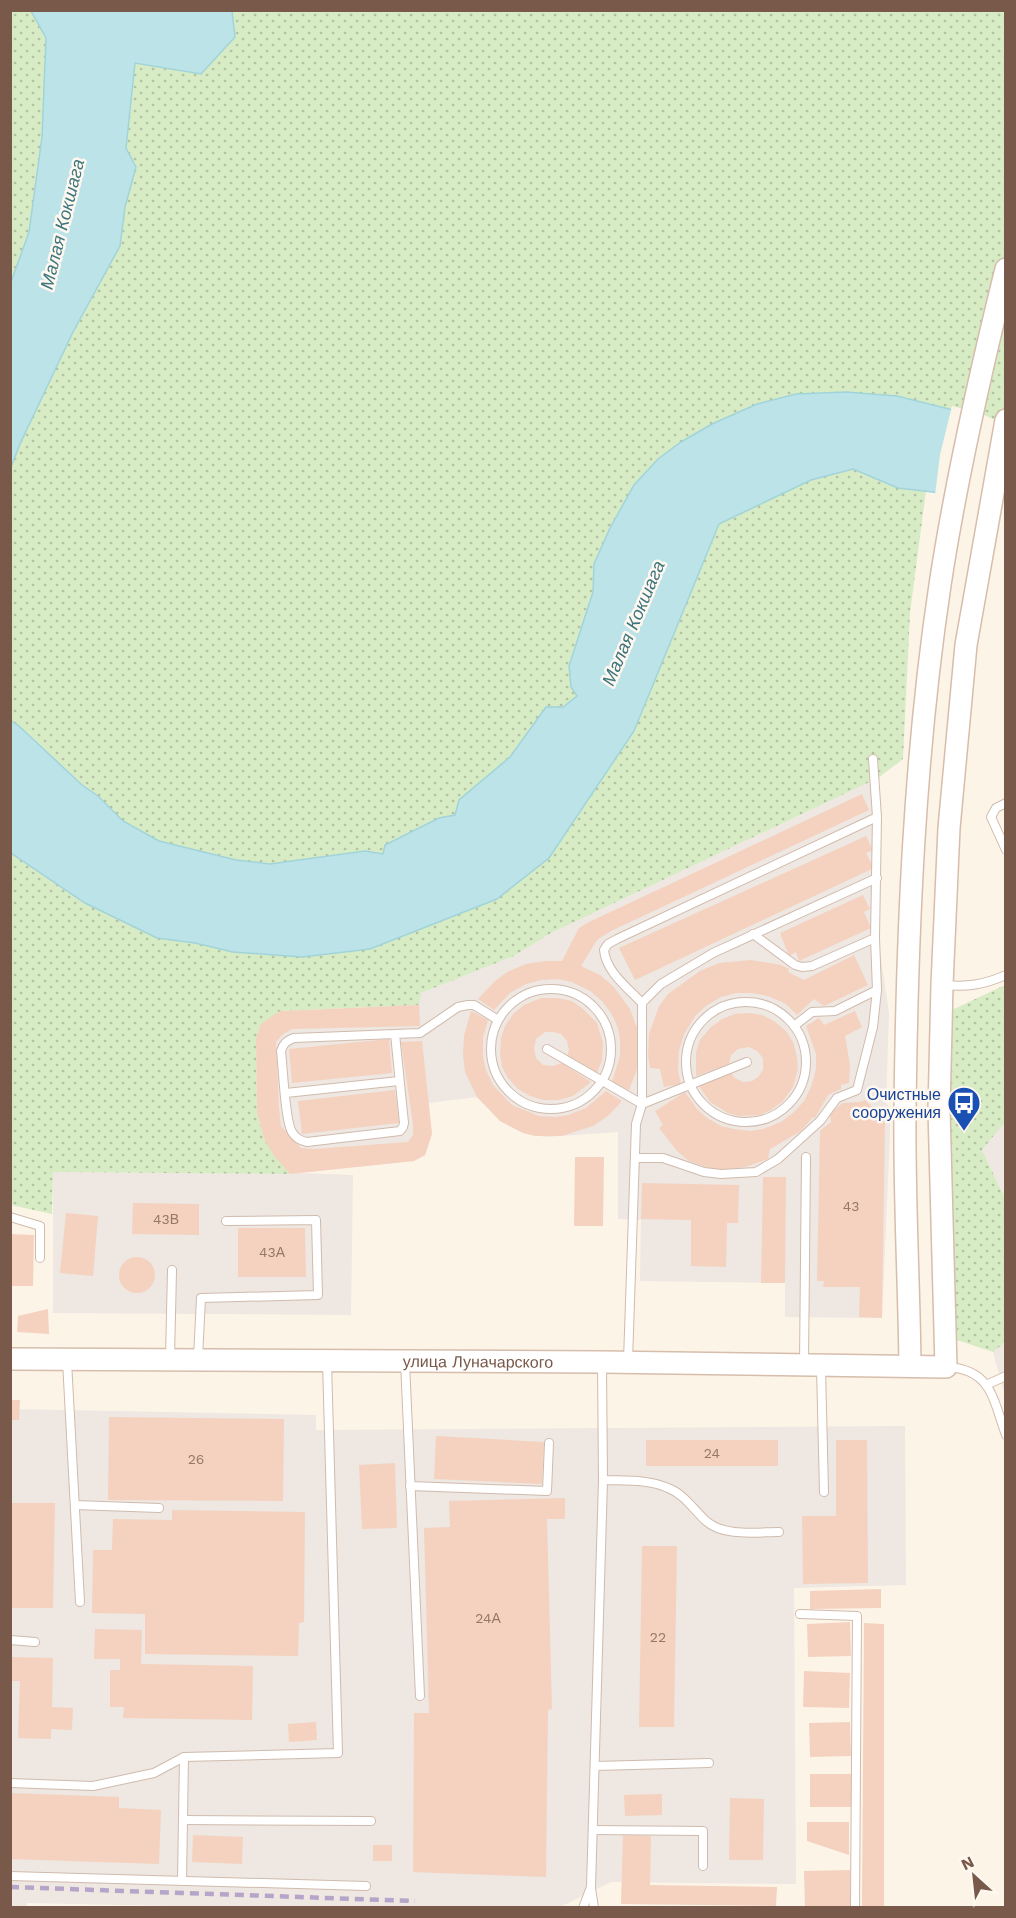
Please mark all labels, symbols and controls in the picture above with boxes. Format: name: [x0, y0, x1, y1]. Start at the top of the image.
water label: Малая Кокшага: [36, 157, 88, 291]
water label: Малая Кокшага: [597, 557, 669, 689]
place label: Очистные сооружения: [852, 1085, 941, 1122]
bus stop icon: Очистные сооружения: [946, 1085, 982, 1132]
house number: 43: [843, 1198, 859, 1214]
house number: 43В: [153, 1211, 179, 1227]
house number: 43А: [259, 1244, 286, 1260]
street label: улица Луначарского: [403, 1351, 553, 1371]
house number: 24: [704, 1445, 720, 1461]
house number: 26: [188, 1451, 204, 1467]
house number: 24А: [475, 1610, 501, 1626]
house number: 22: [650, 1629, 666, 1645]
north arrow: [944, 1846, 1004, 1906]
text: N: [958, 1852, 977, 1874]

